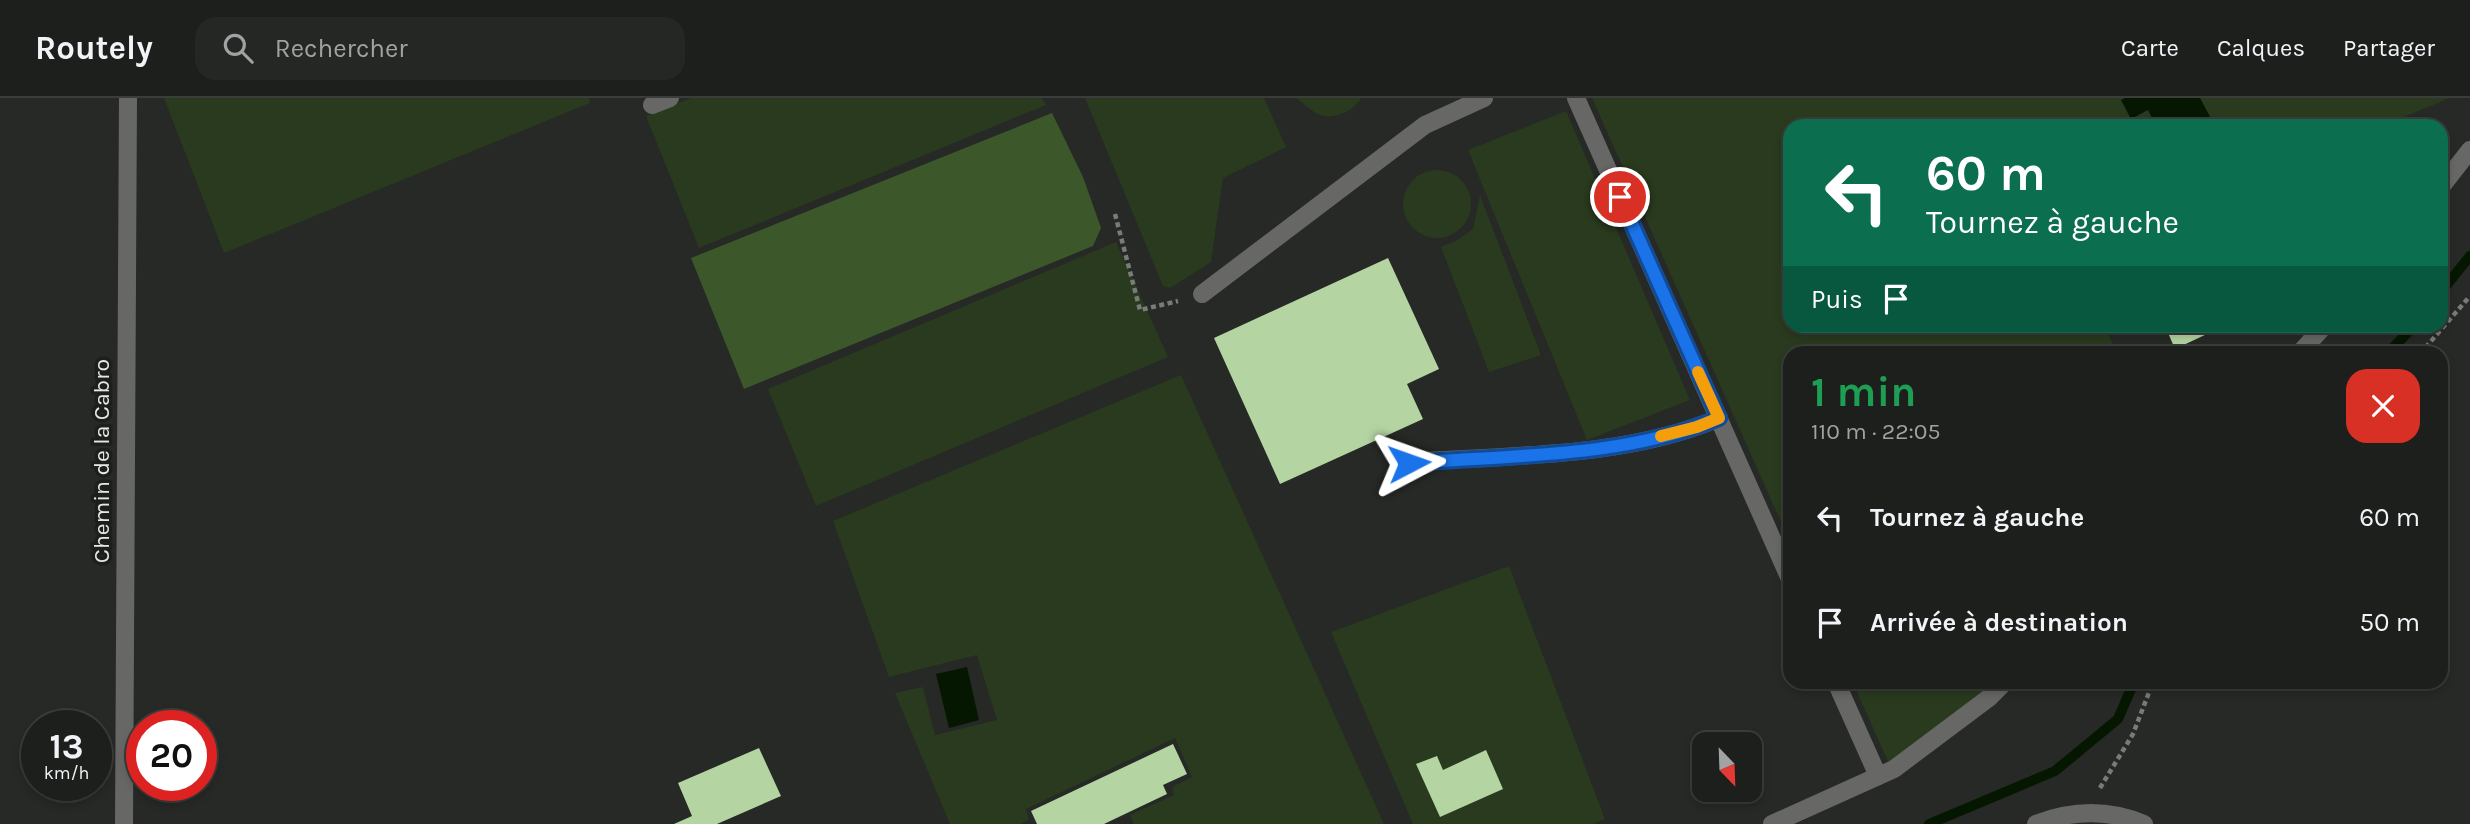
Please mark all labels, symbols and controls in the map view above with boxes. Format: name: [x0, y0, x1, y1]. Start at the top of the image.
search box: [195, 17, 685, 80]
text: Routely: [35, 29, 153, 67]
icon: search: [219, 29, 257, 67]
text: Rechercher: [275, 33, 408, 64]
text: Carte: [2121, 34, 2179, 62]
text: Calques: [2217, 34, 2305, 62]
text: Partager: [2343, 34, 2435, 62]
text: 60 m: [1926, 145, 2046, 202]
icon: left: [1811, 147, 1902, 238]
pin: [1590, 167, 1650, 227]
icon: arrive: [1601, 178, 1639, 216]
text: Tournez à gauche: [1926, 204, 2179, 241]
icon: arrive: [1877, 280, 1915, 318]
text: Puis: [1811, 284, 1863, 315]
street label: Chemin de la Cabro: [88, 359, 115, 563]
text: 1 min: [1811, 367, 1916, 417]
button: close: [2346, 369, 2420, 443]
text: 110 m · 22:05: [1811, 418, 1940, 445]
position arrow: [1372, 426, 1446, 500]
icon: left: [1811, 499, 1849, 537]
text: Tournez à gauche: [1870, 502, 2084, 533]
text: 60 m: [2359, 502, 2420, 533]
icon: arrive: [1811, 604, 1849, 642]
text: Arrivée à destination: [1870, 607, 2128, 638]
text: 50 m: [2359, 607, 2420, 638]
speed limit sign: 20: [126, 710, 217, 801]
text: 13: [49, 726, 84, 767]
north arrow: [1692, 732, 1762, 802]
map controls: [1692, 732, 1762, 802]
text: km/h: [44, 762, 89, 784]

